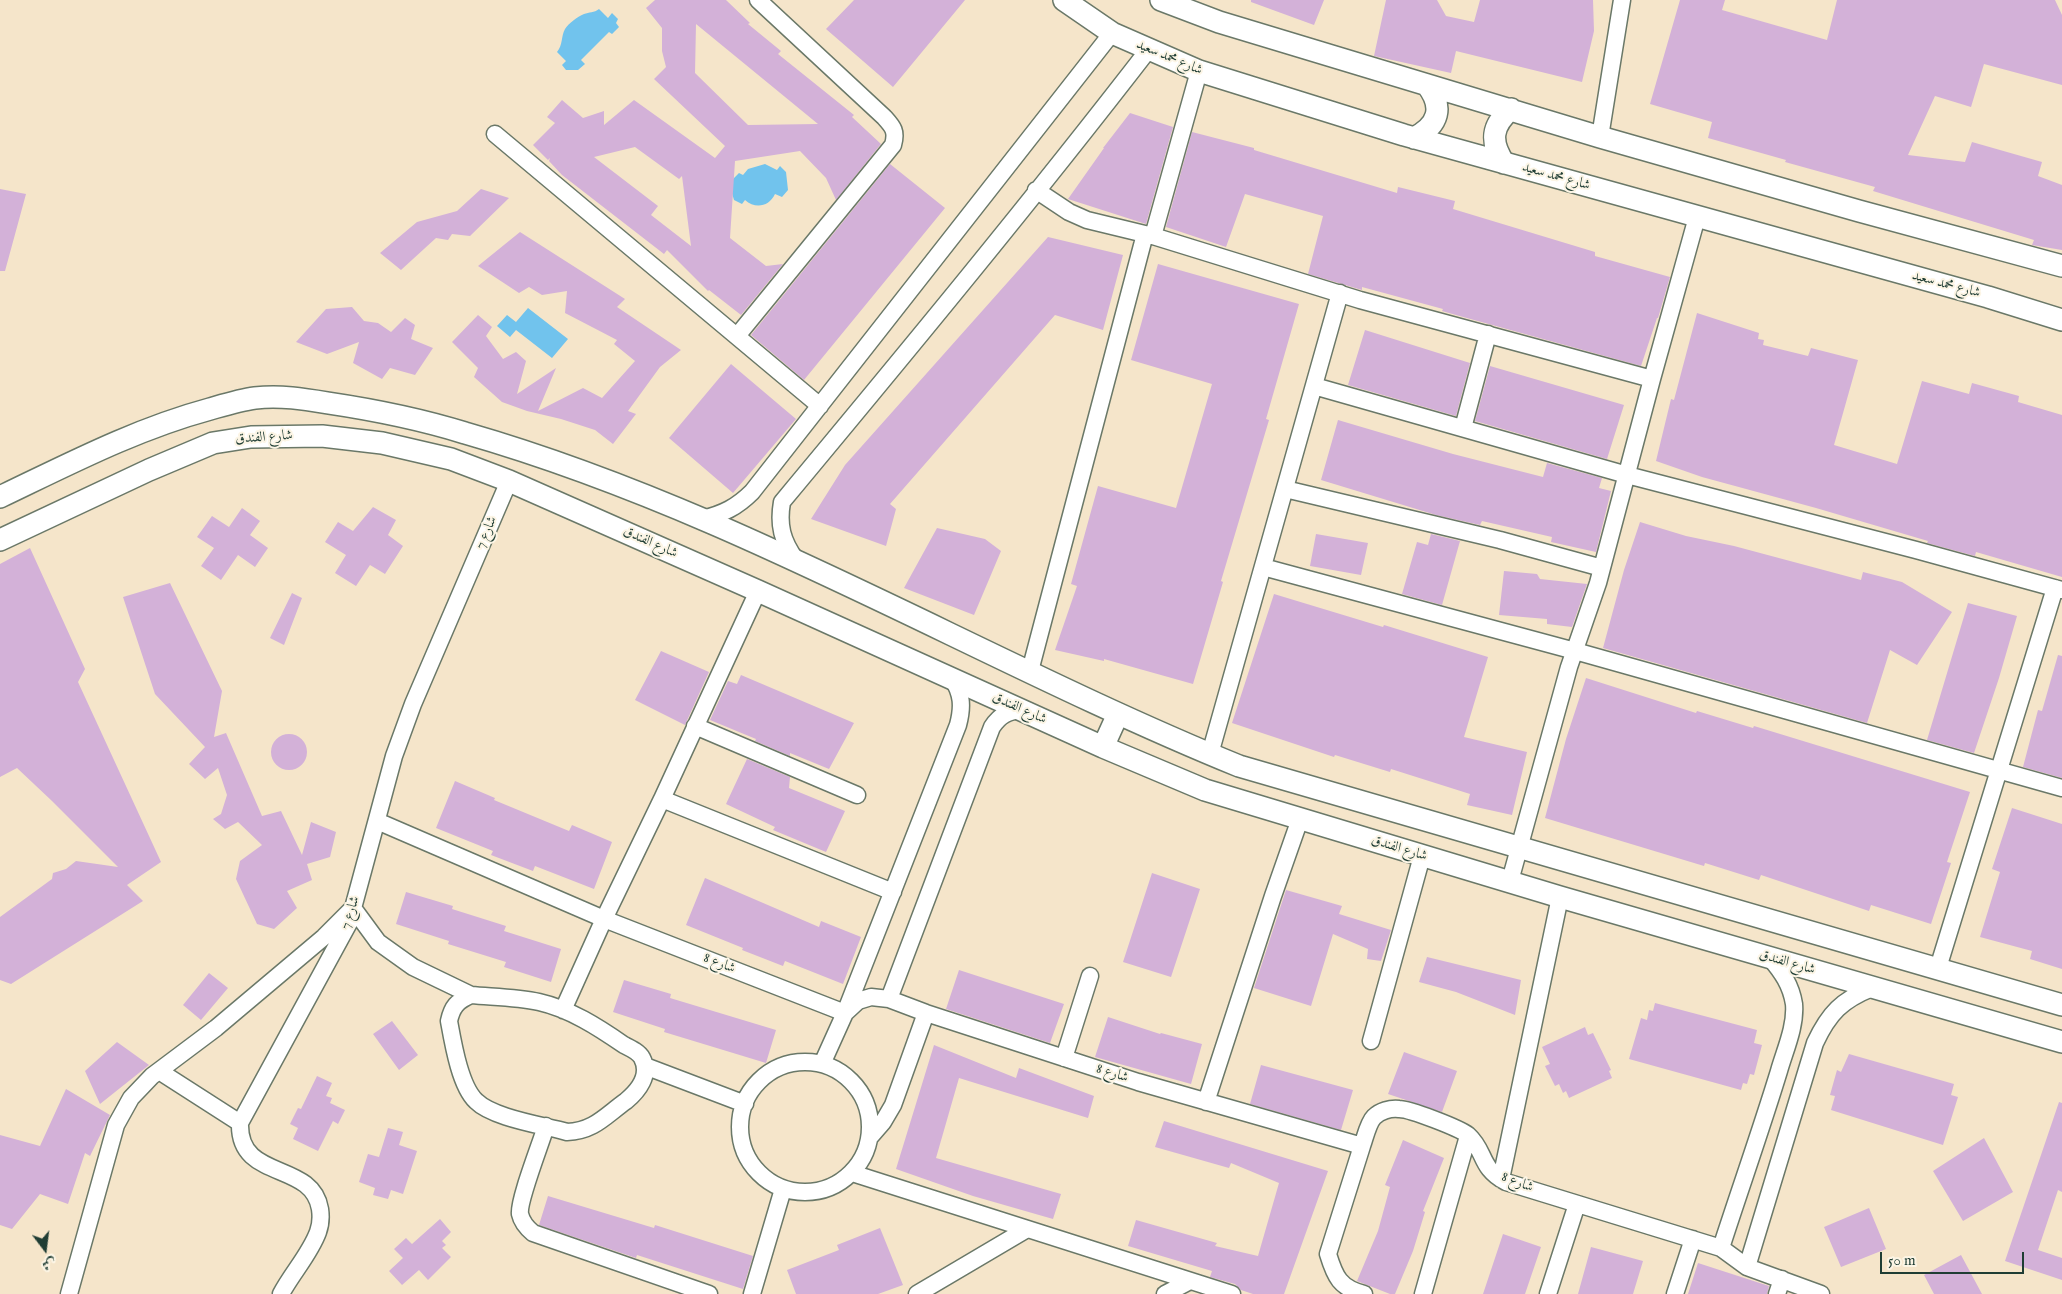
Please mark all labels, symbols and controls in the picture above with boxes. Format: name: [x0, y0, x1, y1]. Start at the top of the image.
street label: شارع محمد سعيد: [1133, 37, 1205, 79]
street label: شارع محمد سعيد: [1520, 159, 1592, 195]
street label: شارع محمد سعيد: [1910, 268, 1982, 302]
street label: شارع الفندق: [235, 428, 293, 448]
street label: شارع 7: [473, 514, 501, 552]
street label: شارع الفندق: [620, 524, 680, 562]
street label: شارع الفندق: [989, 690, 1049, 728]
street label: شارع الفندق: [1369, 833, 1429, 865]
street label: شارع 7: [338, 894, 364, 932]
street label: شارع الفندق: [1757, 947, 1817, 979]
street label: شارع 8: [701, 950, 737, 978]
street label: شارع 8: [1094, 1061, 1130, 1087]
street label: شارع 8: [1499, 1169, 1535, 1197]
north arrow: [20, 1224, 70, 1274]
scale bar: [1882, 1242, 2026, 1274]
text: 50 m: [1888, 1251, 1916, 1270]
text: ش: [40, 1253, 58, 1274]

